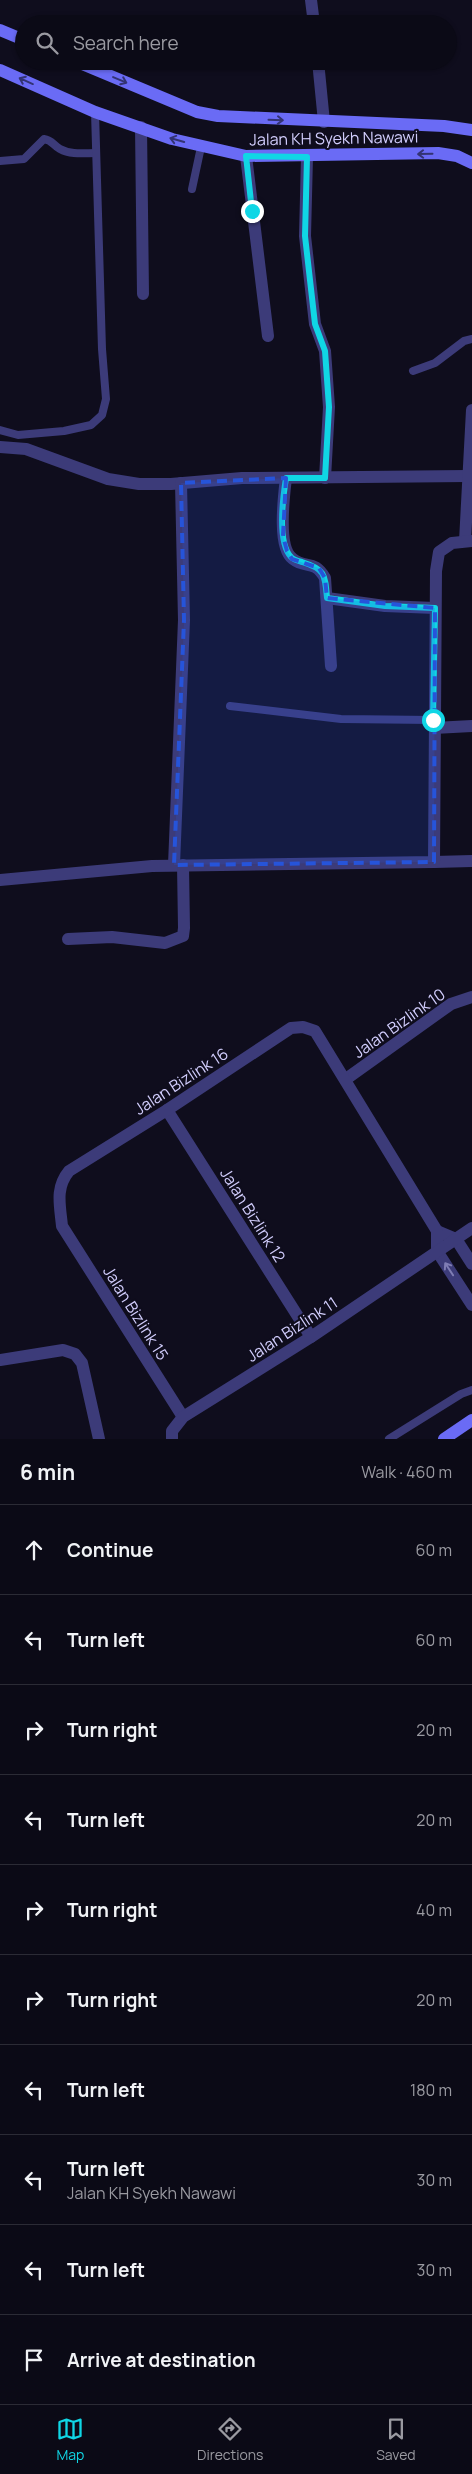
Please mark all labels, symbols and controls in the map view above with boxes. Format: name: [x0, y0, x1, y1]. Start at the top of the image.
search box: [15, 15, 457, 70]
icon: search: [33, 29, 61, 57]
text: Search here: [73, 30, 179, 56]
one-way arrow: [19, 76, 34, 86]
one-way arrow: [112, 76, 127, 85]
one-way arrow: [267, 115, 283, 125]
street label: Jalan KH Syekh Nawawi: [249, 126, 419, 150]
one-way arrow: [169, 134, 185, 144]
one-way arrow: [417, 149, 434, 159]
route end: [241, 200, 264, 223]
route start: [422, 709, 445, 732]
street label: Jalan Bizlink 10: [349, 983, 449, 1063]
street label: Jalan Bizlink 16: [130, 1042, 232, 1120]
street label: Jalan Bizlink 12: [215, 1164, 291, 1266]
street label: Jalan Bizlink 15: [98, 1262, 174, 1364]
one-way arrow: [444, 1263, 454, 1277]
street label: Jalan Bizlink 11: [242, 1291, 342, 1367]
text: 6 min: [20, 1458, 75, 1486]
text: Walk · 460 m: [361, 1461, 452, 1483]
icon: ahead: [20, 1536, 48, 1564]
text: Continue: [67, 1537, 153, 1563]
text: 60 m: [416, 1539, 452, 1561]
icon: left: [20, 1626, 48, 1654]
text: Turn left: [67, 1627, 145, 1653]
text: 60 m: [416, 1629, 452, 1651]
icon: right: [20, 1716, 48, 1744]
text: Turn right: [67, 1717, 157, 1743]
text: 20 m: [416, 1719, 452, 1741]
icon: left: [20, 1806, 48, 1834]
text: Turn left: [67, 1807, 145, 1833]
text: 20 m: [416, 1809, 452, 1831]
icon: right: [20, 1896, 48, 1924]
text: Turn right: [67, 1897, 157, 1923]
text: 40 m: [416, 1899, 452, 1921]
icon: right: [20, 1986, 48, 2014]
text: Turn right: [67, 1987, 157, 2013]
text: 20 m: [416, 1989, 452, 2011]
icon: left: [20, 2076, 48, 2104]
text: Turn left: [67, 2077, 145, 2103]
text: 180 m: [410, 2079, 452, 2101]
text: Turn left: [67, 2156, 145, 2182]
icon: left: [20, 2166, 48, 2194]
text: 30 m: [417, 2169, 452, 2191]
text: Jalan KH Syekh Nawawi: [67, 2182, 236, 2204]
icon: left: [20, 2256, 48, 2284]
text: Turn left: [67, 2257, 145, 2283]
text: 30 m: [417, 2259, 452, 2281]
icon: arrive: [20, 2346, 48, 2374]
text: Arrive at destination: [67, 2347, 256, 2373]
tab: Map: [56, 2415, 84, 2464]
tab: Directions: [197, 2415, 263, 2464]
tab: Saved: [376, 2415, 416, 2464]

